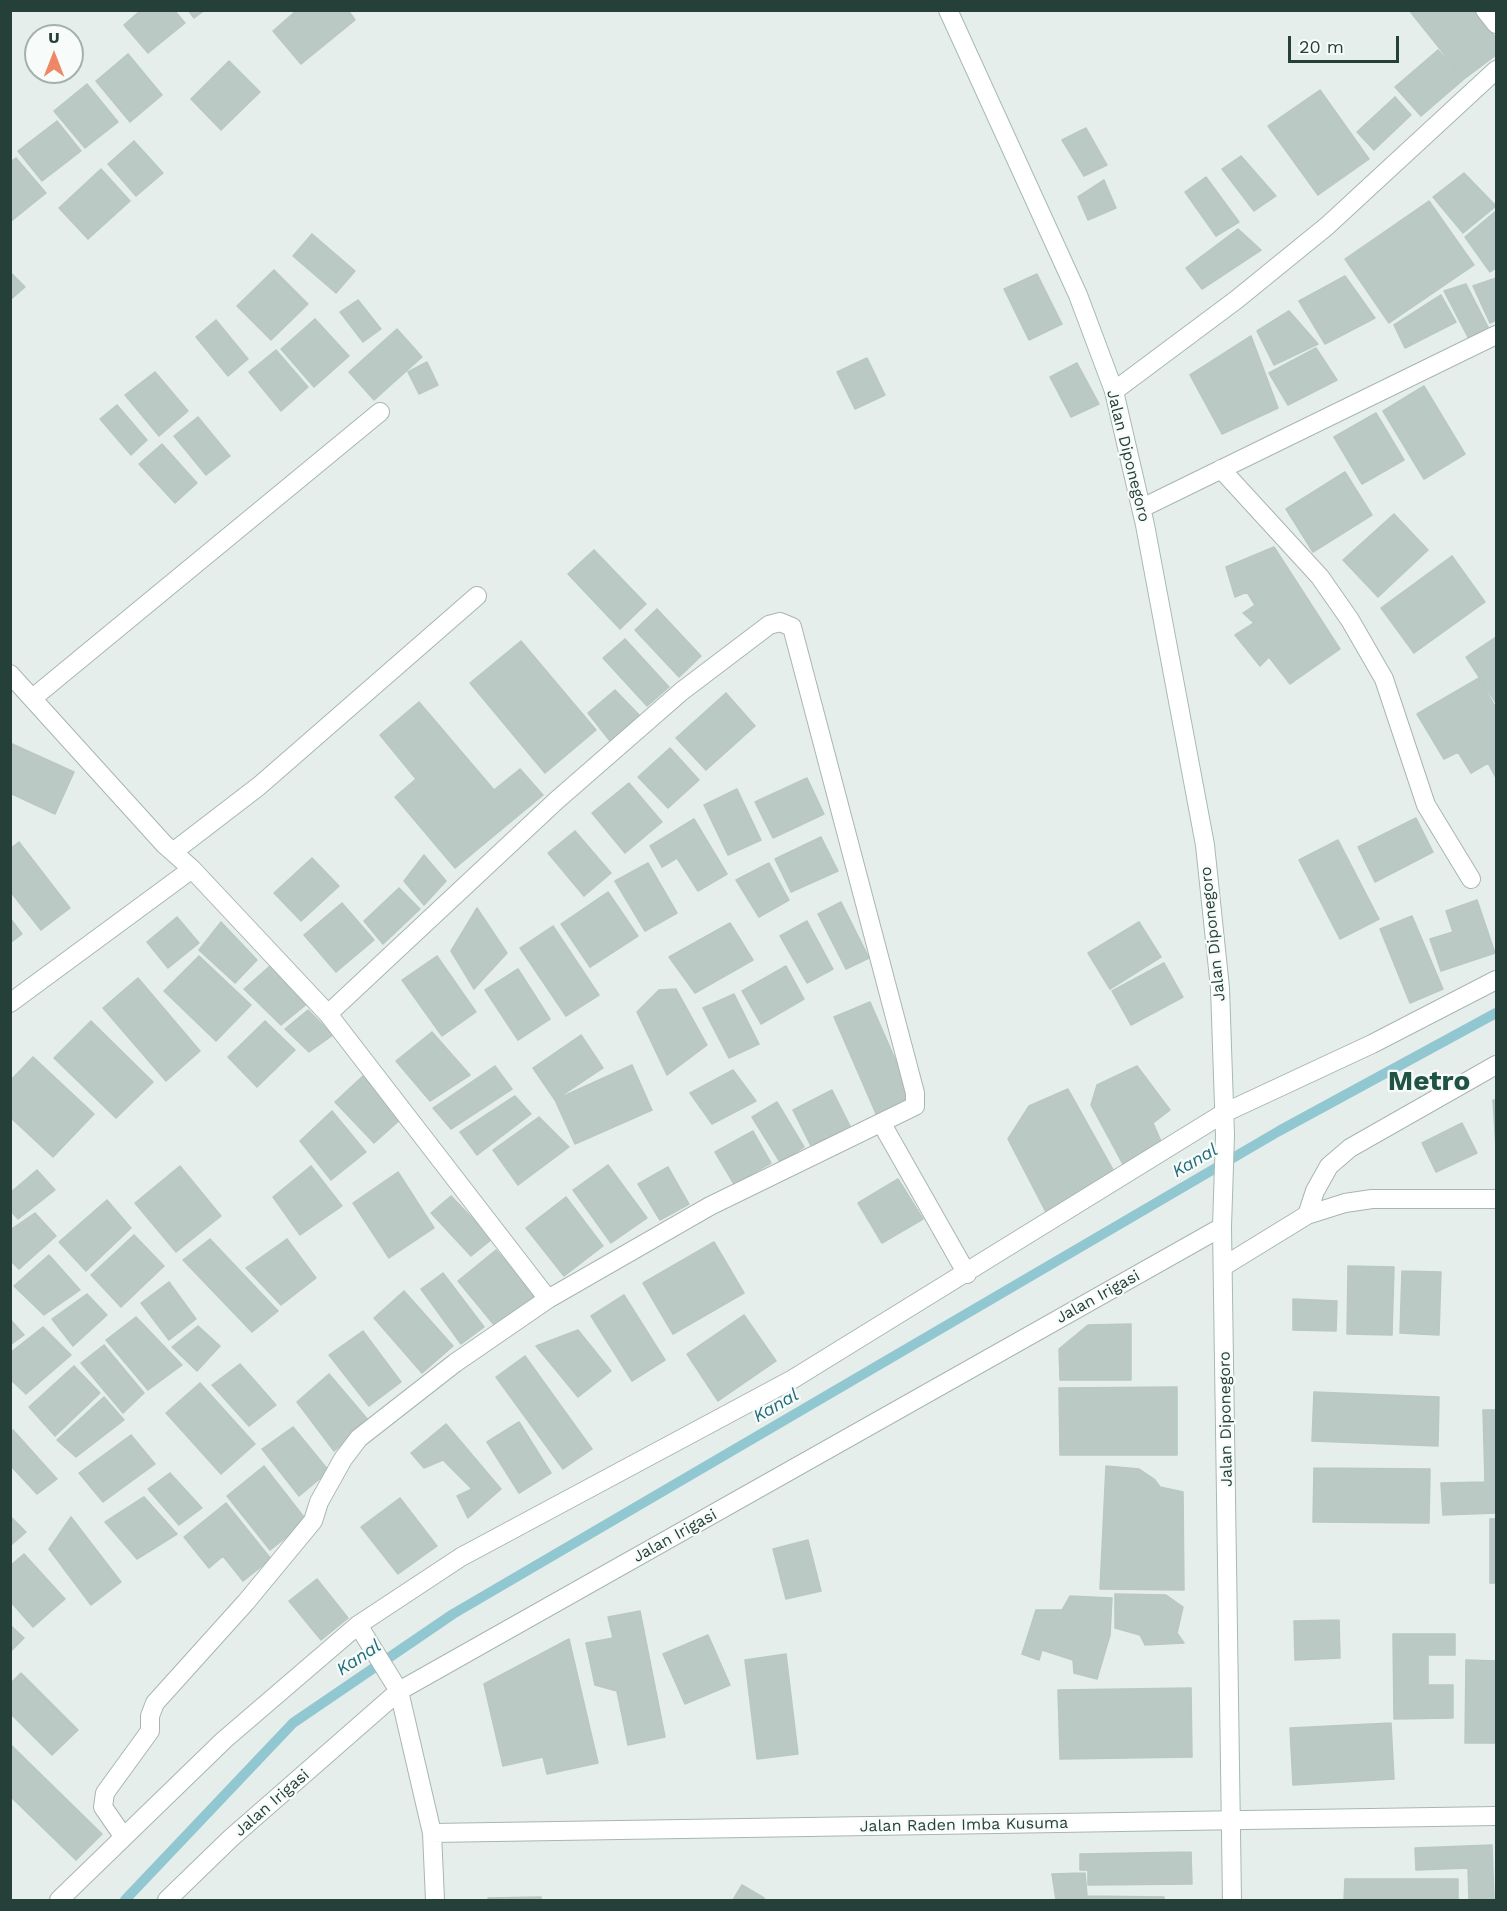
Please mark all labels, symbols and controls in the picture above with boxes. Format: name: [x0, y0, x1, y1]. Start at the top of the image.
north arrow: [24, 24, 84, 84]
scale bar: [1291, 24, 1402, 62]
text: U: [48, 28, 60, 47]
text: 20 m: [1299, 36, 1344, 57]
street label: Jalan Diponegoro: [1102, 388, 1154, 524]
street label: Jalan Diponegoro: [1196, 866, 1230, 1002]
district label: Metro: [1388, 1065, 1470, 1099]
water label: Kanal: [1168, 1139, 1222, 1183]
street label: Jalan Irigasi: [1053, 1266, 1143, 1328]
street label: Jalan Diponegoro: [1215, 1351, 1237, 1487]
water label: Kanal: [749, 1384, 803, 1428]
street label: Jalan Irigasi: [630, 1505, 720, 1567]
water label: Kanal: [333, 1635, 385, 1681]
street label: Jalan Irigasi: [231, 1765, 313, 1841]
street label: Jalan Raden Imba Kusuma: [860, 1814, 1068, 1836]

